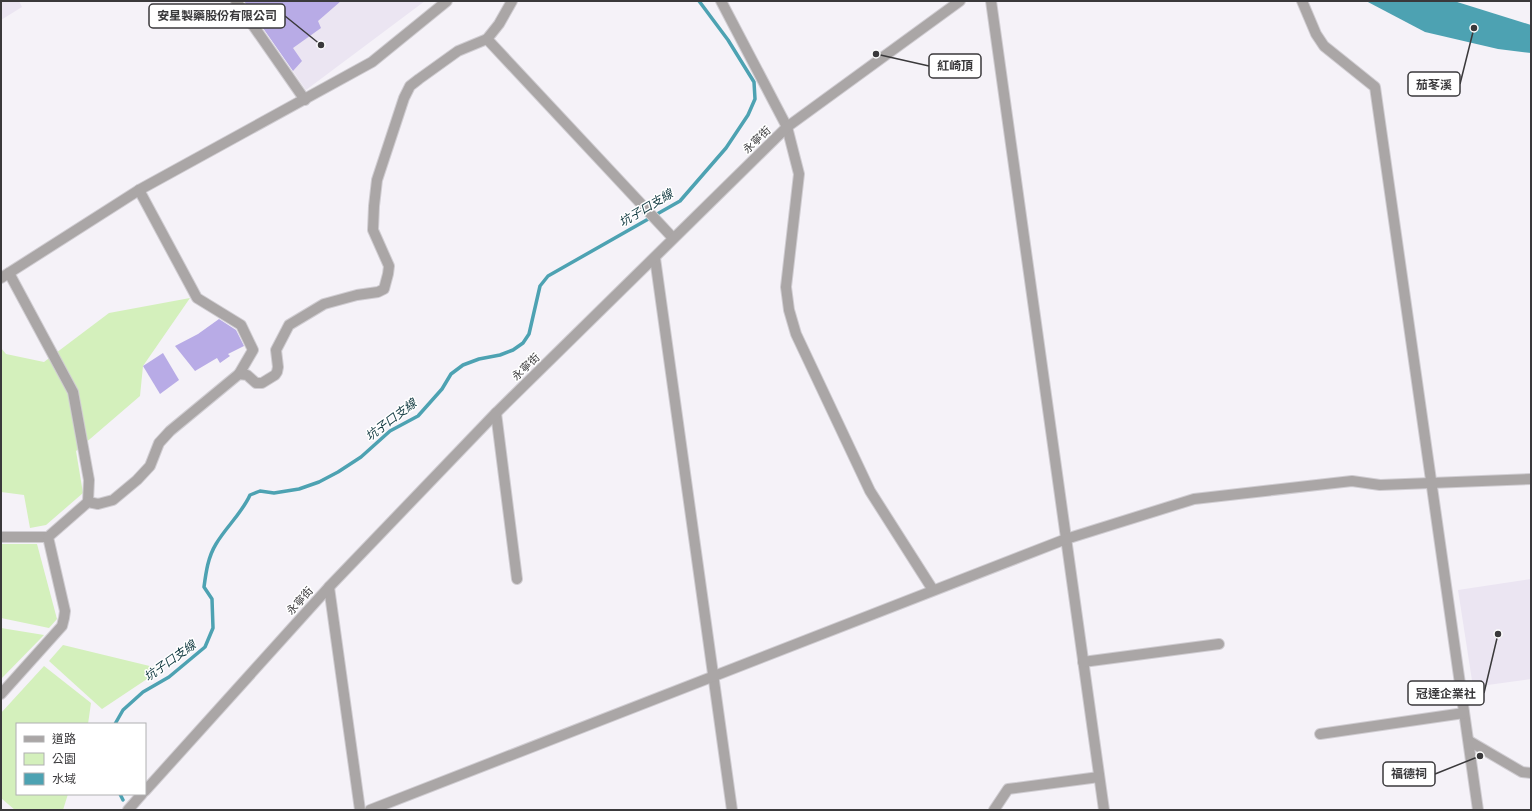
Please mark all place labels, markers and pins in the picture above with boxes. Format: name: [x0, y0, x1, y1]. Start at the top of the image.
callout: 安星製藥股份有限公司: [149, 4, 285, 28]
callout: 紅崎頂: [929, 54, 981, 78]
callout: 茄苳溪: [1408, 72, 1460, 96]
callout: 冠達企業社: [1408, 681, 1484, 705]
callout: 福德祠: [1383, 762, 1435, 786]

